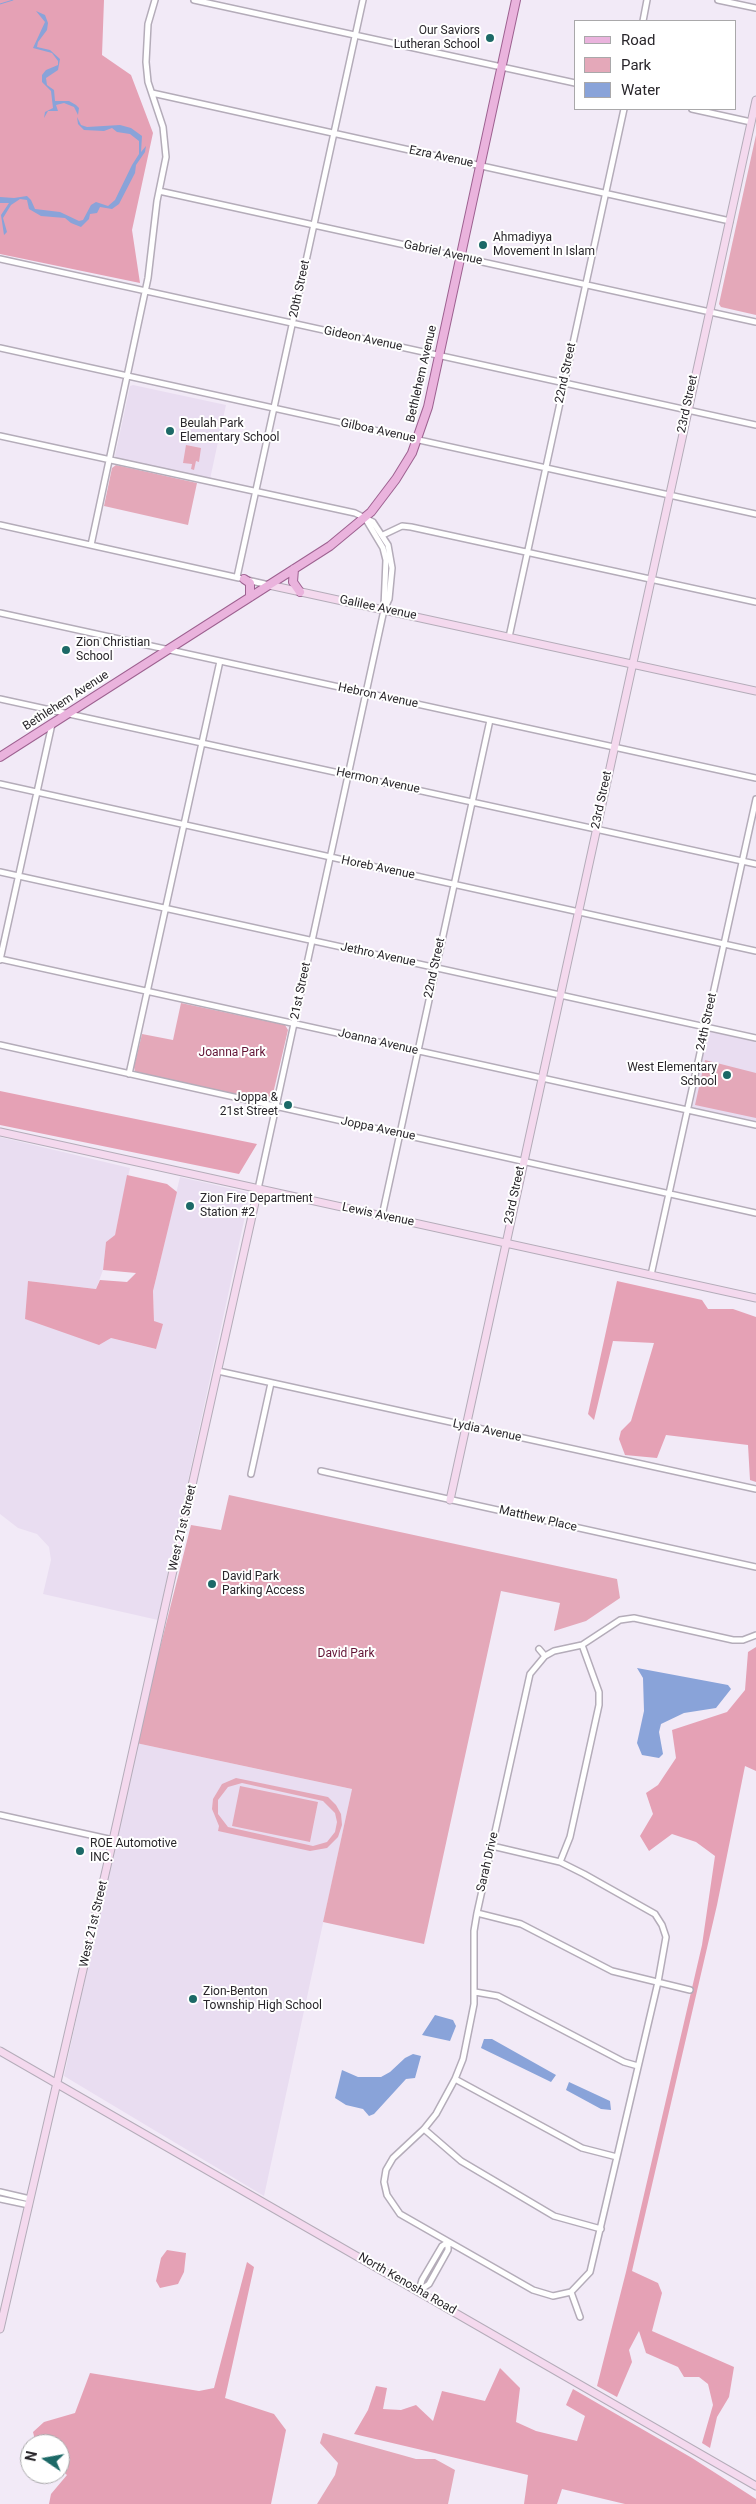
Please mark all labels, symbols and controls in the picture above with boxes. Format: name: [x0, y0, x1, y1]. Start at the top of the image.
legend: [574, 20, 736, 110]
place label: Our Saviors Lutheran School: [394, 24, 480, 52]
text: Road: [621, 31, 655, 49]
marker: Our Saviors Lutheran School: [484, 32, 496, 44]
text: Park: [621, 56, 651, 74]
text: Water: [621, 81, 660, 99]
street label: Ezra Avenue: [408, 143, 474, 171]
place label: Ahmadiyya Movement In Islam: [493, 231, 595, 259]
street label: Gabriel Avenue: [402, 238, 484, 268]
marker: Ahmadiyya Movement In Islam: [477, 239, 489, 251]
street label: 20th Street: [287, 259, 313, 319]
street label: Gideon Avenue: [322, 324, 404, 354]
street label: Bethlehem Avenue: [404, 324, 440, 424]
street label: 22nd Street: [553, 341, 579, 405]
street label: 23rd Street: [675, 374, 701, 434]
street label: Gilboa Avenue: [339, 416, 417, 446]
place label: Beulah Park Elementary School: [180, 417, 280, 445]
marker: Beulah Park Elementary School: [164, 425, 176, 437]
street label: Galilee Avenue: [338, 593, 418, 623]
place label: Zion Christian School: [76, 636, 150, 664]
marker: Zion Christian School: [60, 644, 72, 656]
street label: Bethlehem Avenue: [20, 668, 112, 734]
street label: Hebron Avenue: [337, 681, 419, 711]
street label: Hermon Avenue: [335, 765, 421, 797]
street label: 23rd Street: [589, 770, 615, 830]
street label: Horeb Avenue: [340, 853, 416, 883]
street label: 22nd Street: [422, 936, 448, 1000]
street label: Jethro Avenue: [339, 940, 417, 970]
street label: 21st Street: [288, 961, 314, 1021]
street label: 24th Street: [694, 992, 720, 1052]
street label: Joanna Avenue: [336, 1026, 420, 1058]
park label: Joanna Park: [199, 1046, 265, 1060]
place label: West Elementary School: [627, 1061, 717, 1089]
marker: West Elementary School: [721, 1069, 733, 1081]
place label: Joppa & 21st Street: [220, 1091, 278, 1119]
marker: Joppa & 21st Street: [282, 1099, 294, 1111]
street label: Joppa Avenue: [339, 1114, 417, 1144]
street label: 23rd Street: [502, 1165, 528, 1225]
place label: Zion Fire Department Station #2: [200, 1192, 313, 1220]
marker: Zion Fire Department Station #2: [184, 1200, 196, 1212]
street label: Lewis Avenue: [341, 1200, 415, 1230]
street label: Lydia Avenue: [451, 1417, 523, 1445]
street label: West 21st Street: [166, 1483, 200, 1573]
street label: Matthew Place: [498, 1503, 578, 1535]
place label: David Park Parking Access: [222, 1570, 305, 1598]
marker: David Park Parking Access: [206, 1578, 218, 1590]
park label: David Park: [318, 1647, 374, 1661]
street label: Sarah Drive: [474, 1831, 502, 1893]
place label: ROE Automotive INC.: [90, 1837, 177, 1865]
marker: ROE Automotive INC.: [74, 1845, 86, 1857]
street label: West 21st Street: [77, 1879, 111, 1969]
place label: Zion-Benton Township High School: [203, 1985, 322, 2013]
marker: Zion-Benton Township High School: [187, 1993, 199, 2005]
street label: North Kenosha Road: [356, 2250, 458, 2318]
north arrow: [20, 2434, 70, 2484]
text: N: [22, 2450, 40, 2463]

